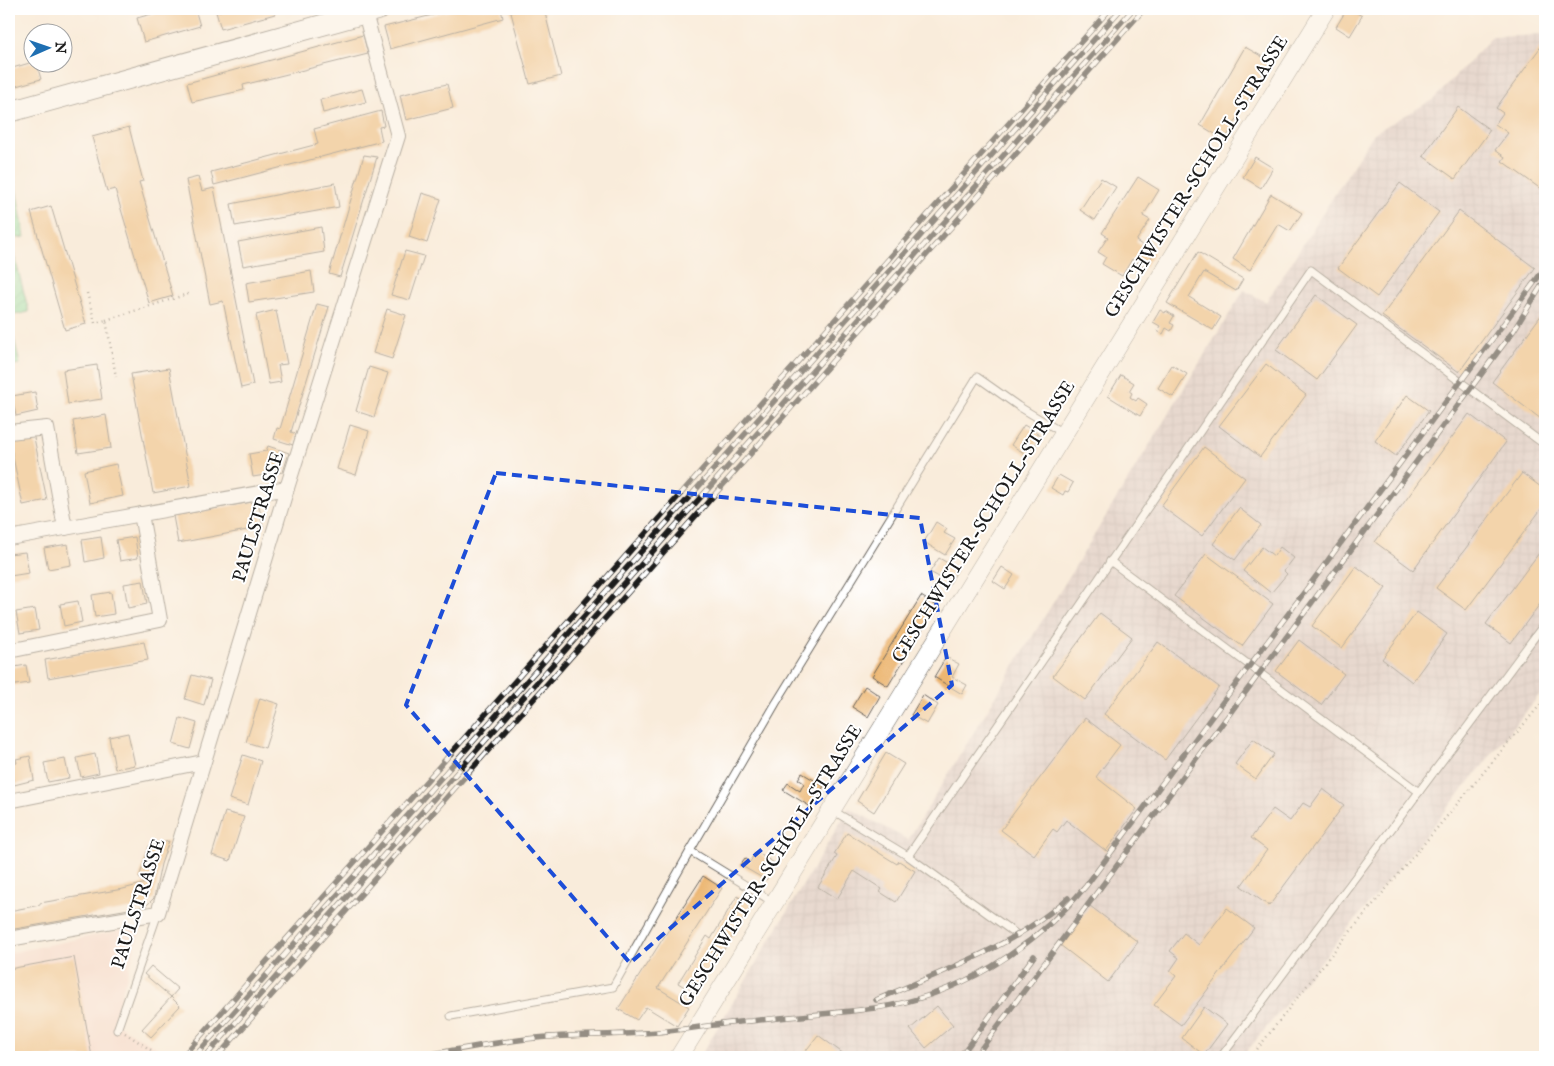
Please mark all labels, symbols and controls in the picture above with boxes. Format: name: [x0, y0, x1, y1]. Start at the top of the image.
north arrow: [22, 22, 72, 72]
street label: GESCHWISTER-SCHOLL-STRASSE: [1100, 31, 1294, 323]
text: N: [51, 40, 69, 54]
street label: GESCHWISTER-SCHOLL-STRASSE: [887, 376, 1081, 668]
street label: PAULSTRASSE: [228, 449, 290, 585]
street label: GESCHWISTER-SCHOLL-STRASSE: [674, 720, 868, 1012]
street label: PAULSTRASSE: [107, 836, 171, 972]

